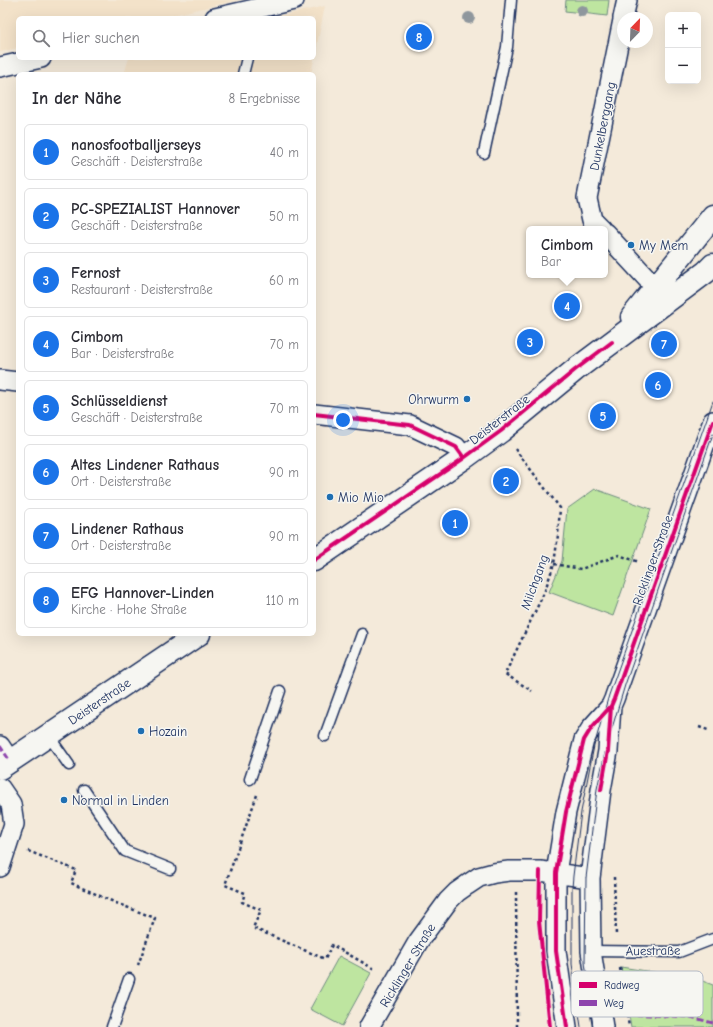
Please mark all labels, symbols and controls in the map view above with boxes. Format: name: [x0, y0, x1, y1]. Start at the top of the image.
north arrow: [617, 12, 653, 48]
map controls: [665, 12, 701, 84]
button: +: [665, 12, 701, 48]
search box: [16, 16, 316, 60]
pin: 8: [406, 22, 432, 52]
icon: search: [30, 27, 52, 49]
text: Hier suchen: [62, 29, 140, 47]
button: −: [665, 48, 701, 84]
street label: Dunkelberggang: [587, 80, 618, 172]
text: In der Nähe: [32, 89, 121, 108]
text: 8 Ergebnisse: [229, 91, 300, 106]
text: nanosfootballjerseys: [71, 136, 201, 154]
text: 1: [43, 145, 49, 160]
text: 40 m: [270, 145, 299, 160]
text: Geschäft · Deisterstraße: [71, 154, 203, 169]
text: PC-SPEZIALIST Hannover: [71, 200, 240, 218]
text: 2: [43, 209, 49, 224]
text: 50 m: [269, 209, 299, 224]
text: Geschäft · Deisterstraße: [71, 218, 203, 233]
popup: [526, 226, 608, 278]
text: Cimbom: [541, 236, 593, 254]
place label: My Mem: [639, 238, 688, 253]
marker: My Mem: [626, 240, 636, 250]
text: Bar: [541, 254, 561, 269]
text: Fernost: [71, 264, 120, 282]
text: 3: [43, 273, 49, 288]
text: 60 m: [269, 273, 299, 288]
text: Restaurant · Deisterstraße: [71, 282, 213, 297]
pin: 4: [554, 291, 580, 321]
pin: 3: [517, 327, 543, 357]
text: Cimbom: [71, 328, 123, 346]
pin: 7: [651, 329, 677, 359]
text: 4: [43, 337, 49, 352]
text: 70 m: [270, 337, 299, 352]
text: Bar · Deisterstraße: [71, 346, 174, 361]
pin: 6: [645, 370, 671, 400]
street label: Deisterstraße: [466, 391, 533, 448]
text: Schlüsseldienst: [71, 392, 167, 410]
place label: Ohrwurm: [408, 392, 459, 407]
marker: Ohrwurm: [462, 394, 472, 404]
text: 5: [43, 401, 49, 416]
text: 70 m: [270, 401, 299, 416]
pin: 5: [590, 401, 616, 431]
text: Geschäft · Deisterstraße: [71, 410, 203, 425]
your location: [333, 410, 353, 430]
text: Altes Lindener Rathaus: [71, 456, 219, 474]
text: 6: [43, 465, 49, 480]
text: 90 m: [269, 465, 299, 480]
pin: 2: [493, 466, 519, 496]
text: Ort · Deisterstraße: [71, 474, 171, 489]
place label: Mio Mio: [338, 490, 384, 505]
marker: Mio Mio: [325, 492, 335, 502]
pin: 1: [442, 508, 468, 538]
street label: Ricklinger Straße: [629, 513, 676, 607]
text: Lindener Rathaus: [71, 520, 184, 538]
text: 7: [43, 529, 49, 544]
text: 90 m: [269, 529, 299, 544]
text: Ort · Deisterstraße: [71, 538, 171, 553]
street label: Milchgang: [518, 553, 551, 612]
text: EFG Hannover-Linden: [71, 584, 214, 602]
text: 8: [43, 593, 49, 608]
text: 110 m: [266, 593, 299, 608]
text: Kirche · Hohe Straße: [71, 602, 187, 617]
street label: Deisterstraße: [65, 675, 134, 728]
place label: Hozain: [149, 724, 187, 739]
marker: Hozain: [136, 726, 146, 736]
place label: Normal in Linden: [72, 793, 169, 808]
marker: Normal in Linden: [59, 795, 69, 805]
street label: Ricklinger Straße: [377, 920, 439, 1010]
street label: Auestraße: [625, 943, 681, 958]
legend: [571, 971, 703, 1017]
text: Radweg: [604, 979, 640, 992]
text: Weg: [604, 997, 624, 1010]

